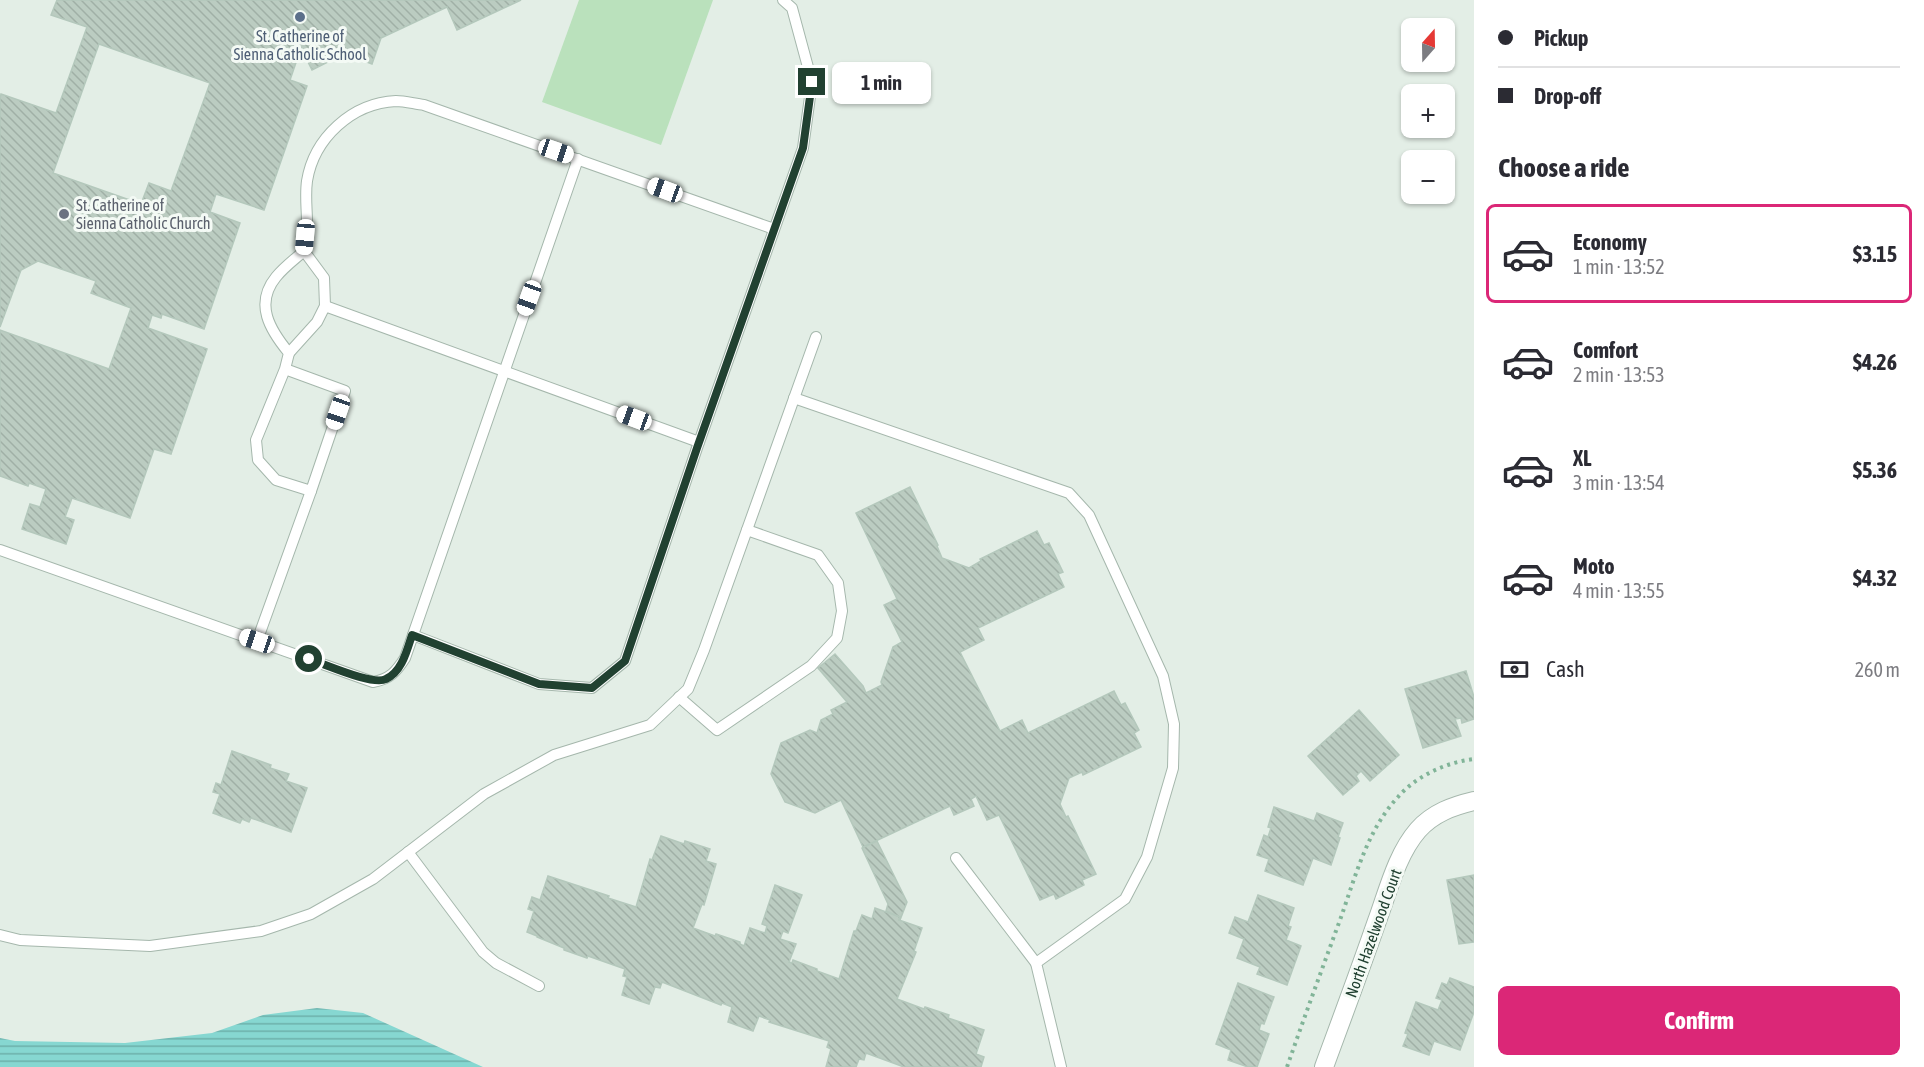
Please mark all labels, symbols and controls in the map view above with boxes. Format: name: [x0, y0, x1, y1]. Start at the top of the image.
marker: St. Catherine of Sienna Catholic School: [293, 10, 307, 24]
north arrow: [1401, 18, 1455, 72]
map controls: [1401, 18, 1455, 204]
text: Pickup: [1534, 25, 1589, 51]
place label: St. Catherine of Sienna Catholic School: [233, 27, 367, 63]
callout: 1 min: [833, 61, 932, 103]
route end: [798, 68, 825, 95]
text: 1 min: [861, 71, 902, 94]
text: Drop-off: [1534, 83, 1601, 109]
button: +: [1401, 84, 1455, 138]
car: [536, 137, 576, 165]
button: −: [1401, 150, 1455, 204]
text: Choose a ride: [1498, 152, 1630, 183]
car: [645, 175, 685, 205]
place label: St. Catherine of Sienna Catholic Church: [76, 196, 210, 232]
marker: St. Catherine of Sienna Catholic Church: [57, 207, 71, 221]
car: [294, 218, 316, 256]
icon: car: [1501, 227, 1555, 281]
text: Economy: [1573, 229, 1647, 255]
text: $3.15: [1853, 241, 1897, 267]
text: 1 min · 13:52: [1573, 255, 1665, 278]
car: [514, 278, 544, 318]
icon: car: [1501, 335, 1555, 389]
text: Comfort: [1573, 337, 1638, 363]
text: $4.26: [1853, 349, 1897, 375]
text: 2 min · 13:53: [1573, 363, 1665, 386]
car: [324, 392, 352, 432]
car: [614, 403, 654, 433]
icon: car: [1501, 443, 1555, 497]
text: XL: [1573, 445, 1591, 471]
text: $5.36: [1853, 457, 1897, 483]
text: 3 min · 13:54: [1573, 471, 1665, 494]
icon: car: [1501, 551, 1555, 605]
text: Moto: [1573, 553, 1615, 579]
text: $4.32: [1853, 565, 1897, 591]
text: 4 min · 13:55: [1573, 579, 1665, 602]
car: [237, 627, 277, 655]
route start: [295, 645, 322, 672]
icon: cash: [1498, 653, 1531, 686]
text: Cash: [1546, 656, 1585, 682]
text: 260 m: [1855, 658, 1900, 681]
street label: North Hazelwood Court: [1341, 866, 1405, 1000]
button: Confirm: [1498, 986, 1900, 1055]

